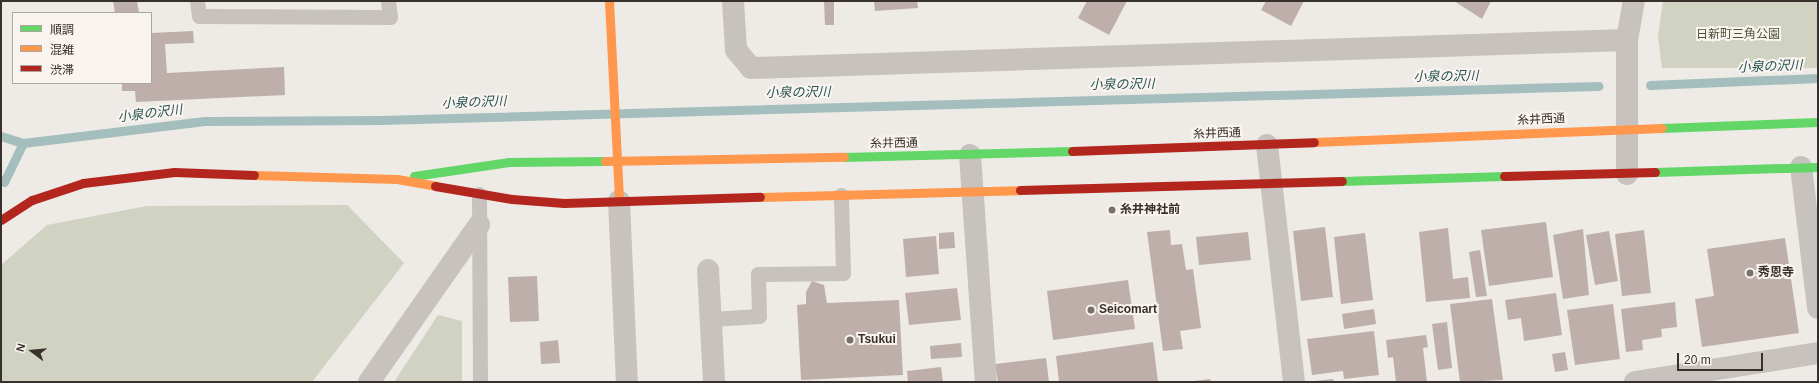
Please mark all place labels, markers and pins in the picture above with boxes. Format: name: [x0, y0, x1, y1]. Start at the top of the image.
place label: 糸井神社前: [1120, 203, 1180, 217]
marker: 糸井神社前: [1107, 205, 1117, 215]
place label: 秀恩寺: [1758, 266, 1794, 280]
marker: 秀恩寺: [1745, 268, 1755, 278]
place label: Seicomart: [1099, 303, 1157, 317]
marker: Seicomart: [1086, 305, 1096, 315]
place label: Tsukui: [858, 333, 896, 347]
marker: Tsukui: [845, 335, 855, 345]

